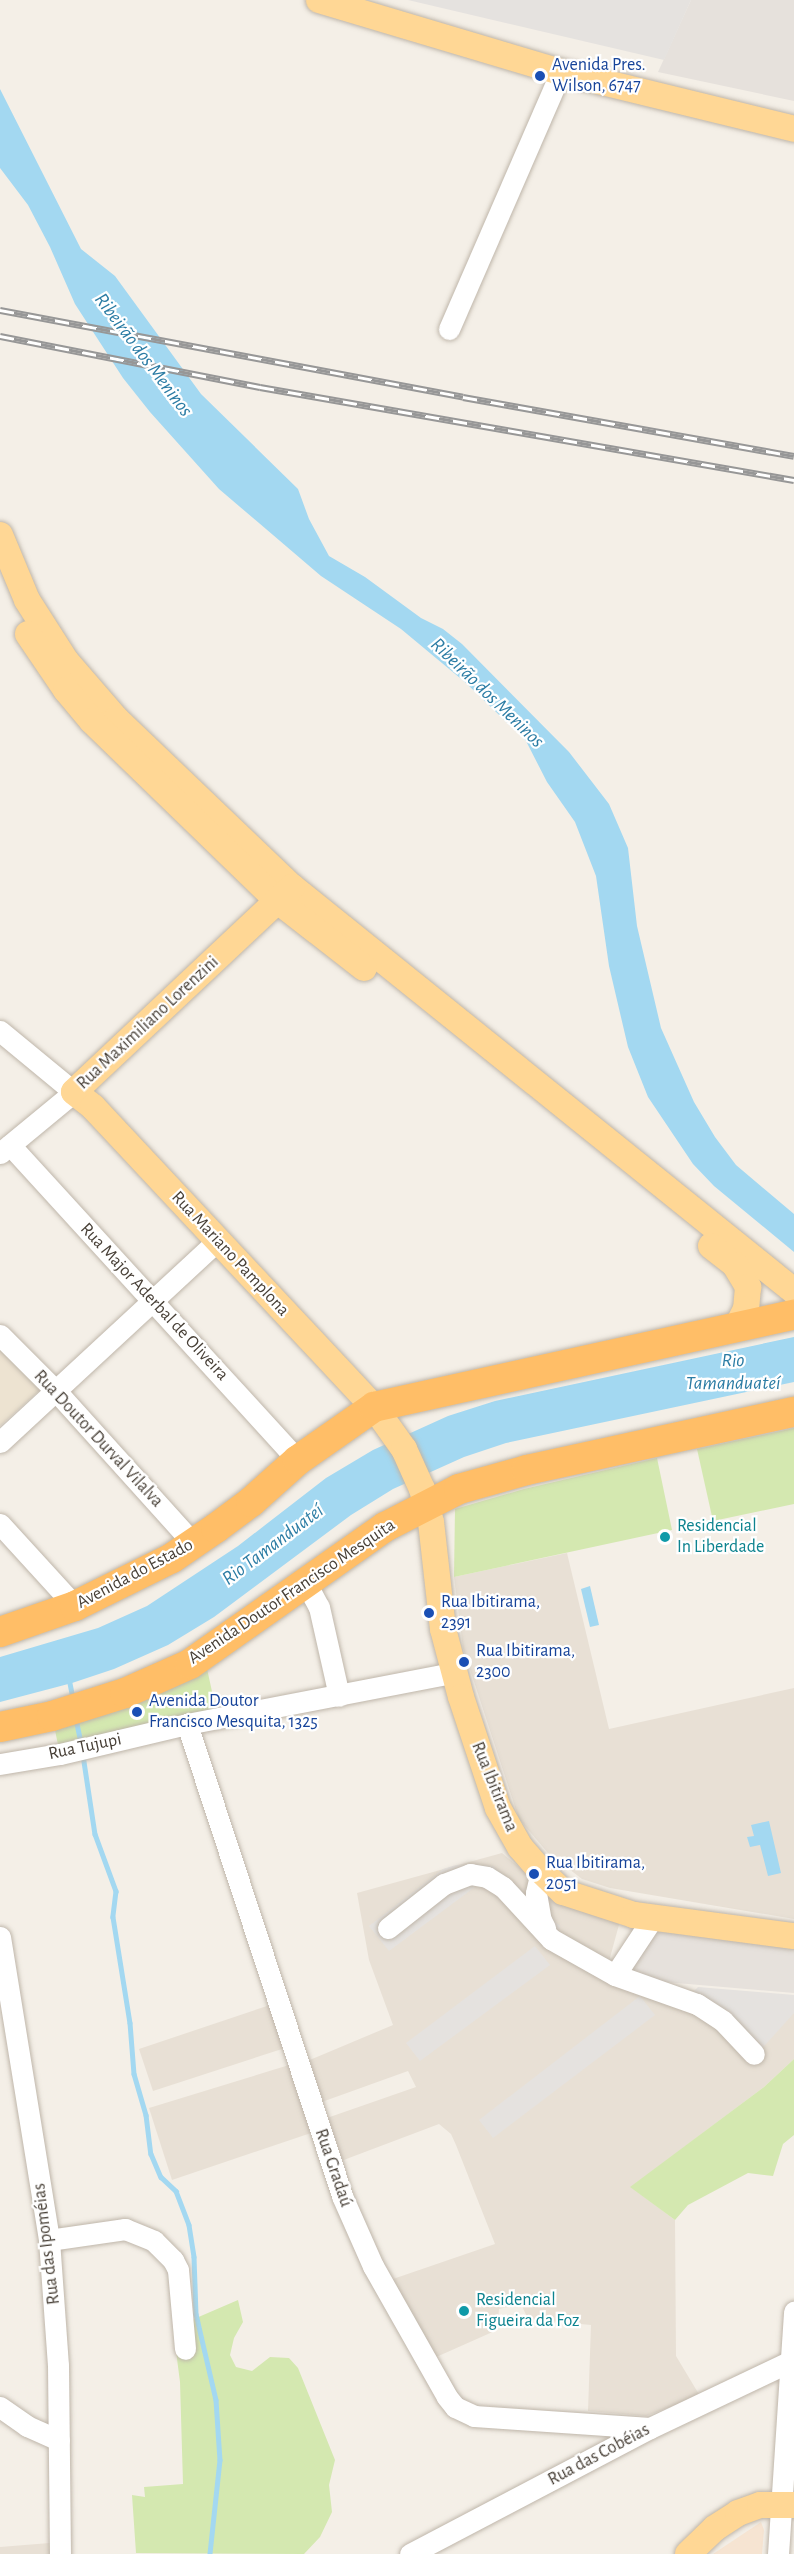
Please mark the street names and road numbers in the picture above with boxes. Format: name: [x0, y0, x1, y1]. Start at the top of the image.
street label: Rua Maximiliano Lorenzini: [73, 952, 223, 1094]
street label: Rua Mariano Pamplona: [167, 1187, 293, 1321]
street label: Rua Major Aderbal de Oliveira: [75, 1219, 233, 1385]
street label: Rua Doutor Durval Vilalva: [29, 1366, 167, 1512]
street label: Avenida Doutor Francisco Mesquita: [184, 1515, 400, 1669]
street label: Avenida do Estado: [73, 1534, 197, 1614]
street label: Rua Tujupi: [46, 1729, 124, 1765]
street label: Rua Ibitirama: [466, 1739, 522, 1835]
street label: Rua Gradaú: [310, 2126, 356, 2210]
street label: Rua das Ipoméias: [29, 2182, 65, 2306]
street label: Rua das Cobéias: [544, 2419, 654, 2491]

